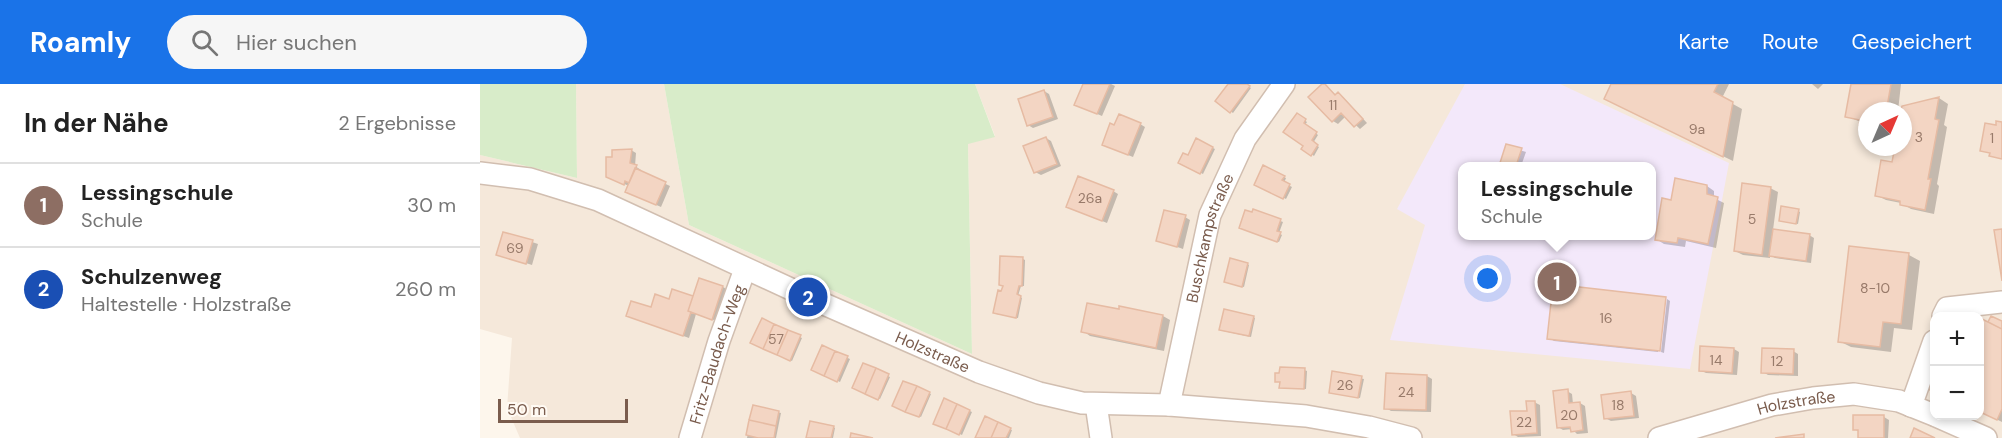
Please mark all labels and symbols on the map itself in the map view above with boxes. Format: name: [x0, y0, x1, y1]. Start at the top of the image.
house number: 11: [1329, 96, 1337, 114]
north arrow: [1858, 102, 1912, 156]
house number: 9a: [1689, 120, 1705, 138]
house number: 3: [1915, 128, 1923, 146]
house number: 1: [1990, 129, 1994, 147]
street label: Buschkampstraße: [1181, 170, 1239, 305]
house number: 26a: [1078, 189, 1102, 207]
house number: 5: [1748, 210, 1756, 228]
house number: 69: [506, 239, 524, 257]
pin: 1: [1538, 260, 1576, 304]
your location: [1473, 264, 1502, 293]
pin: 2: [788, 274, 828, 320]
house number: 8-10: [1860, 279, 1890, 297]
street label: Fritz-Baudach-Weg: [685, 281, 750, 427]
house number: 16: [1599, 309, 1613, 327]
street label: Holzstraße: [892, 327, 973, 378]
house number: 57: [768, 330, 784, 348]
house number: 14: [1710, 351, 1723, 369]
house number: 12: [1771, 352, 1783, 370]
house number: 26: [1337, 376, 1353, 394]
house number: 24: [1398, 383, 1415, 401]
street label: Holzstraße: [1754, 386, 1836, 420]
scale bar: [498, 396, 628, 424]
house number: 18: [1612, 396, 1624, 414]
house number: 20: [1560, 406, 1578, 424]
house number: 22: [1516, 413, 1532, 431]

